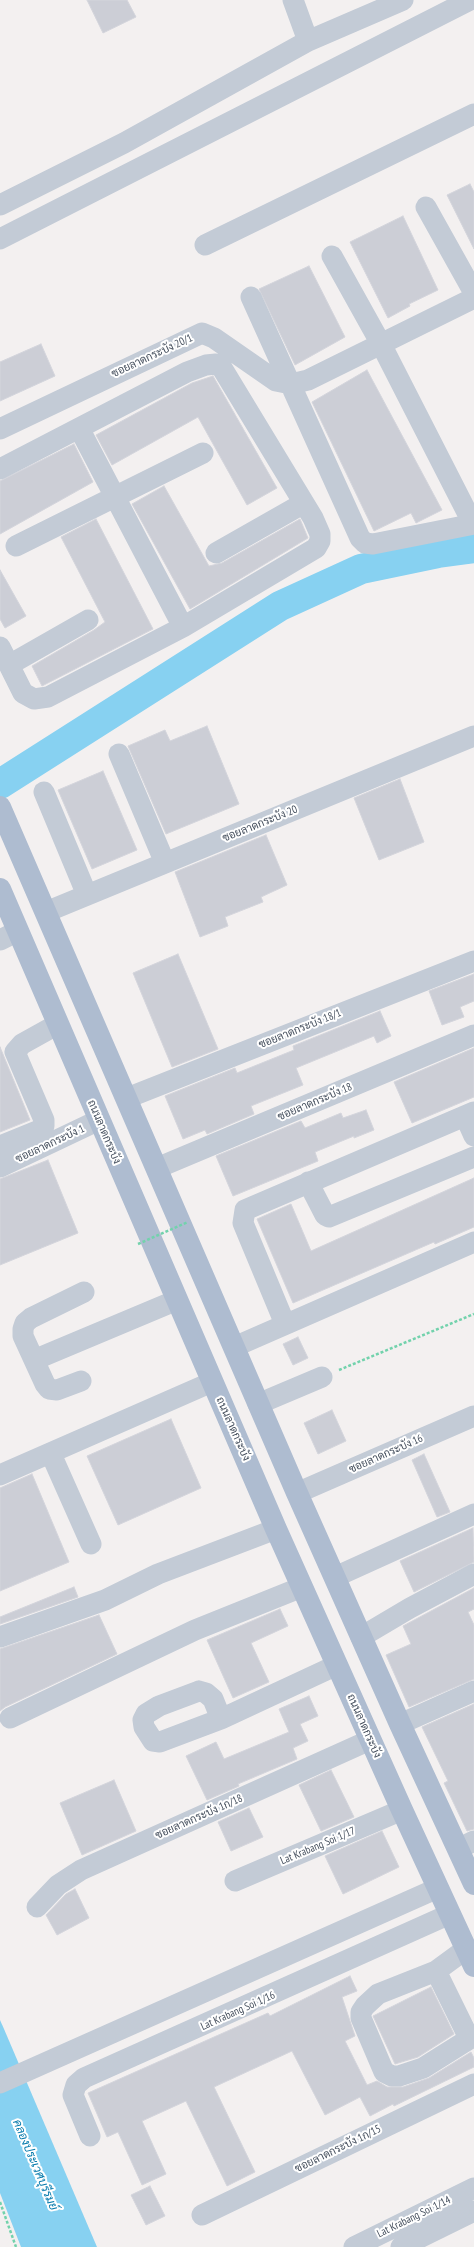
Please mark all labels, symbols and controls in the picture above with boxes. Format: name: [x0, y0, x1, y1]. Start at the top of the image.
street label: ซอยลาดกระบัง 20/1: [109, 331, 195, 381]
street label: ซอยลาดกระบัง 20: [221, 803, 299, 845]
street label: ซอยลาดกระบัง 18/1: [257, 1006, 343, 1052]
street label: ซอยลาดกระบัง 18: [276, 1080, 354, 1124]
street label: ถนนลาดกระบัง: [85, 1098, 123, 1166]
street label: ซอยลาดกระบัง 1: [13, 1122, 87, 1166]
street label: ถนนลาดกระบัง: [213, 1395, 253, 1463]
street label: ซอยลาดกระบัง 16: [347, 1432, 425, 1476]
street label: ถนนลาดกระบัง: [344, 1692, 384, 1760]
street label: ซอยลาดกระบัง 1ก/18: [153, 1792, 245, 1842]
street label: Lat Krabang Soi 1/17: [279, 1824, 357, 1868]
street label: Lat Krabang Soi 1/16: [199, 1989, 277, 2033]
water label: คลองประเวศบุรีรมย์: [9, 2117, 61, 2213]
street label: ซอยลาดกระบัง 1ก/15: [293, 2122, 383, 2176]
street label: Lat Krabang Soi 1/14: [375, 2194, 453, 2240]

